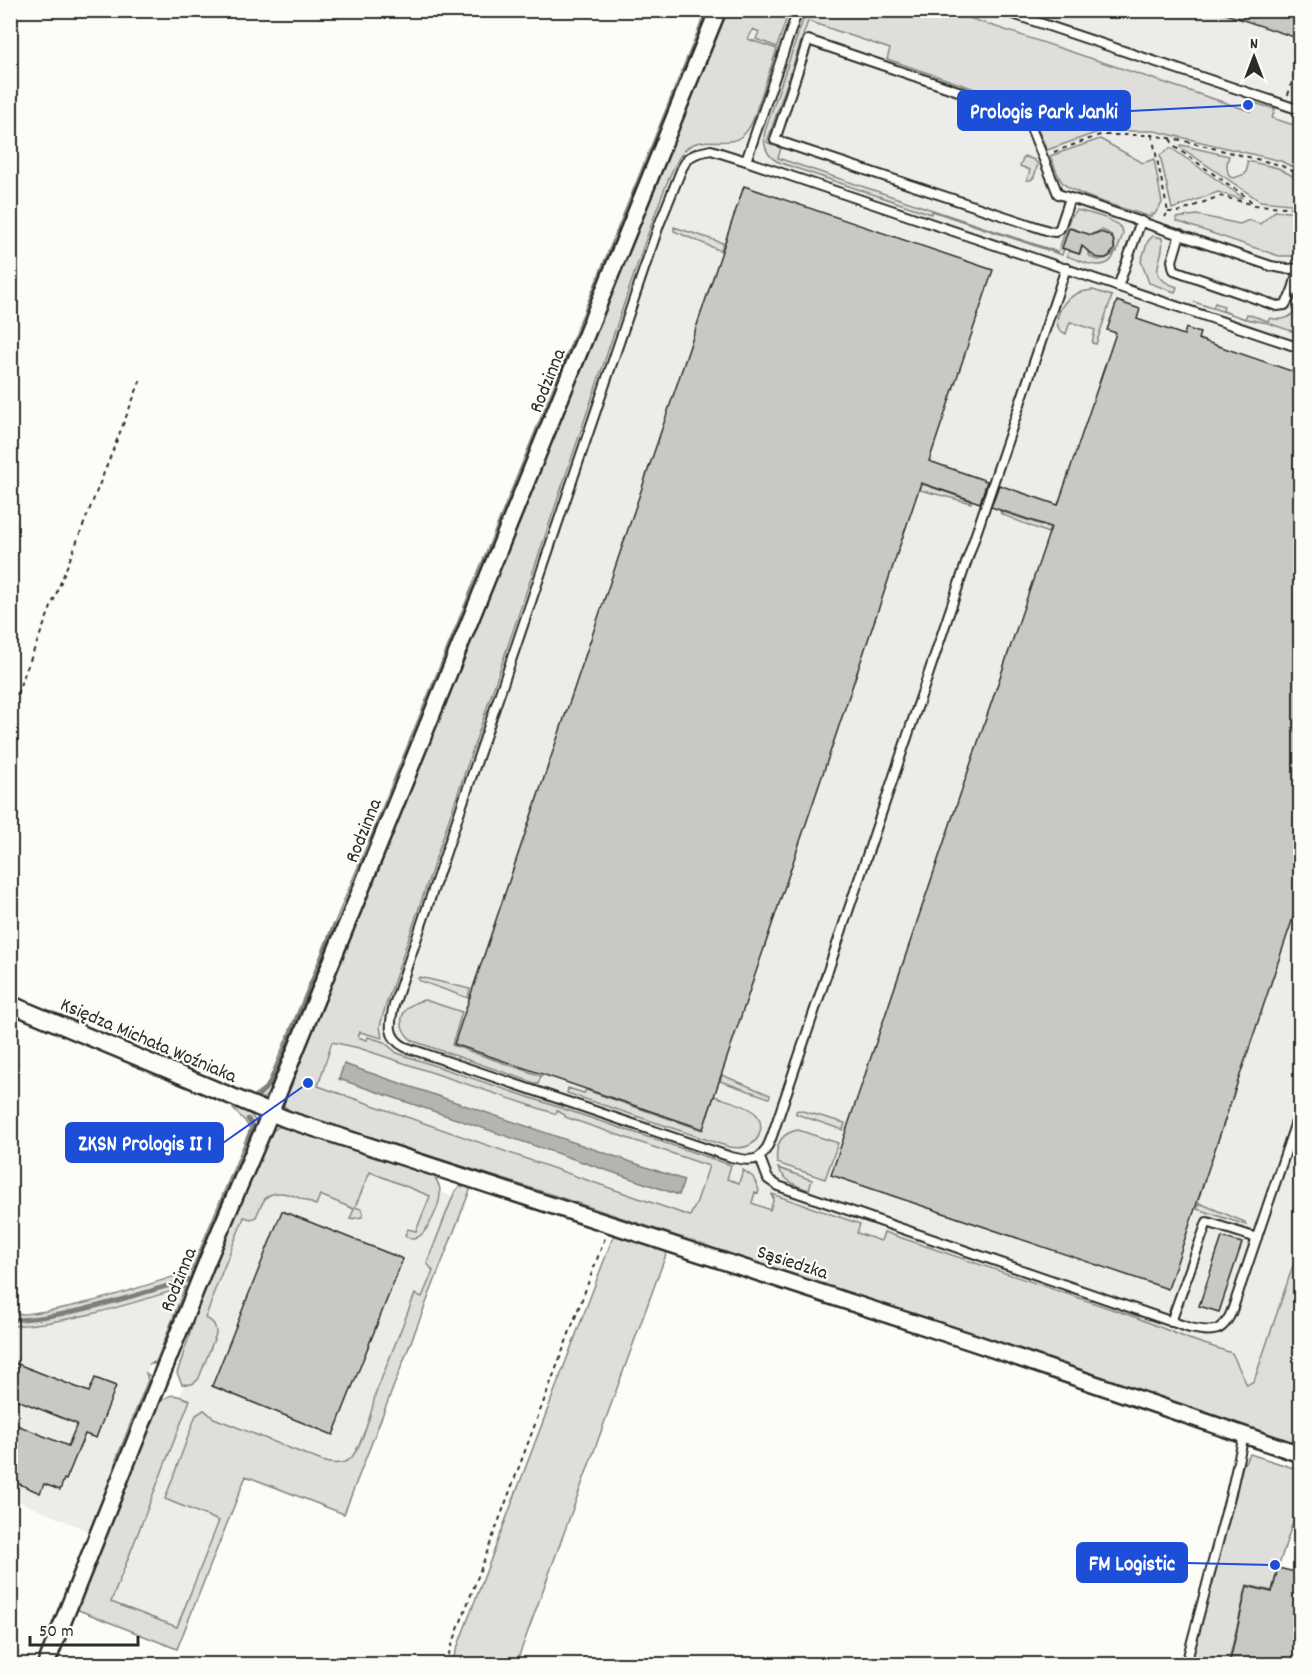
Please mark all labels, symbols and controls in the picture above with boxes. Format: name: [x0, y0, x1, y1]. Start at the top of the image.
north arrow: [1224, 27, 1284, 87]
text: N: [1250, 33, 1258, 56]
callout: Prologis Park Janki: [958, 91, 1130, 130]
text: Prologis Park Janki: [970, 99, 1118, 129]
street label: Rodzinna: [523, 344, 575, 417]
street label: Rodzinna: [339, 794, 391, 867]
street label: Księdza Michała Woźniaka: [55, 992, 241, 1092]
callout: ZKSN Prologis II 1: [66, 1123, 223, 1162]
text: ZKSN Prologis II 1: [78, 1131, 212, 1161]
street label: Sąsiedzka: [753, 1239, 832, 1289]
street label: Rodzinna: [154, 1243, 206, 1316]
callout: FM Logistic: [1077, 1543, 1187, 1582]
text: FM Logistic: [1089, 1551, 1176, 1581]
scale bar: [30, 1609, 138, 1647]
text: 50 m: [39, 1620, 74, 1645]

